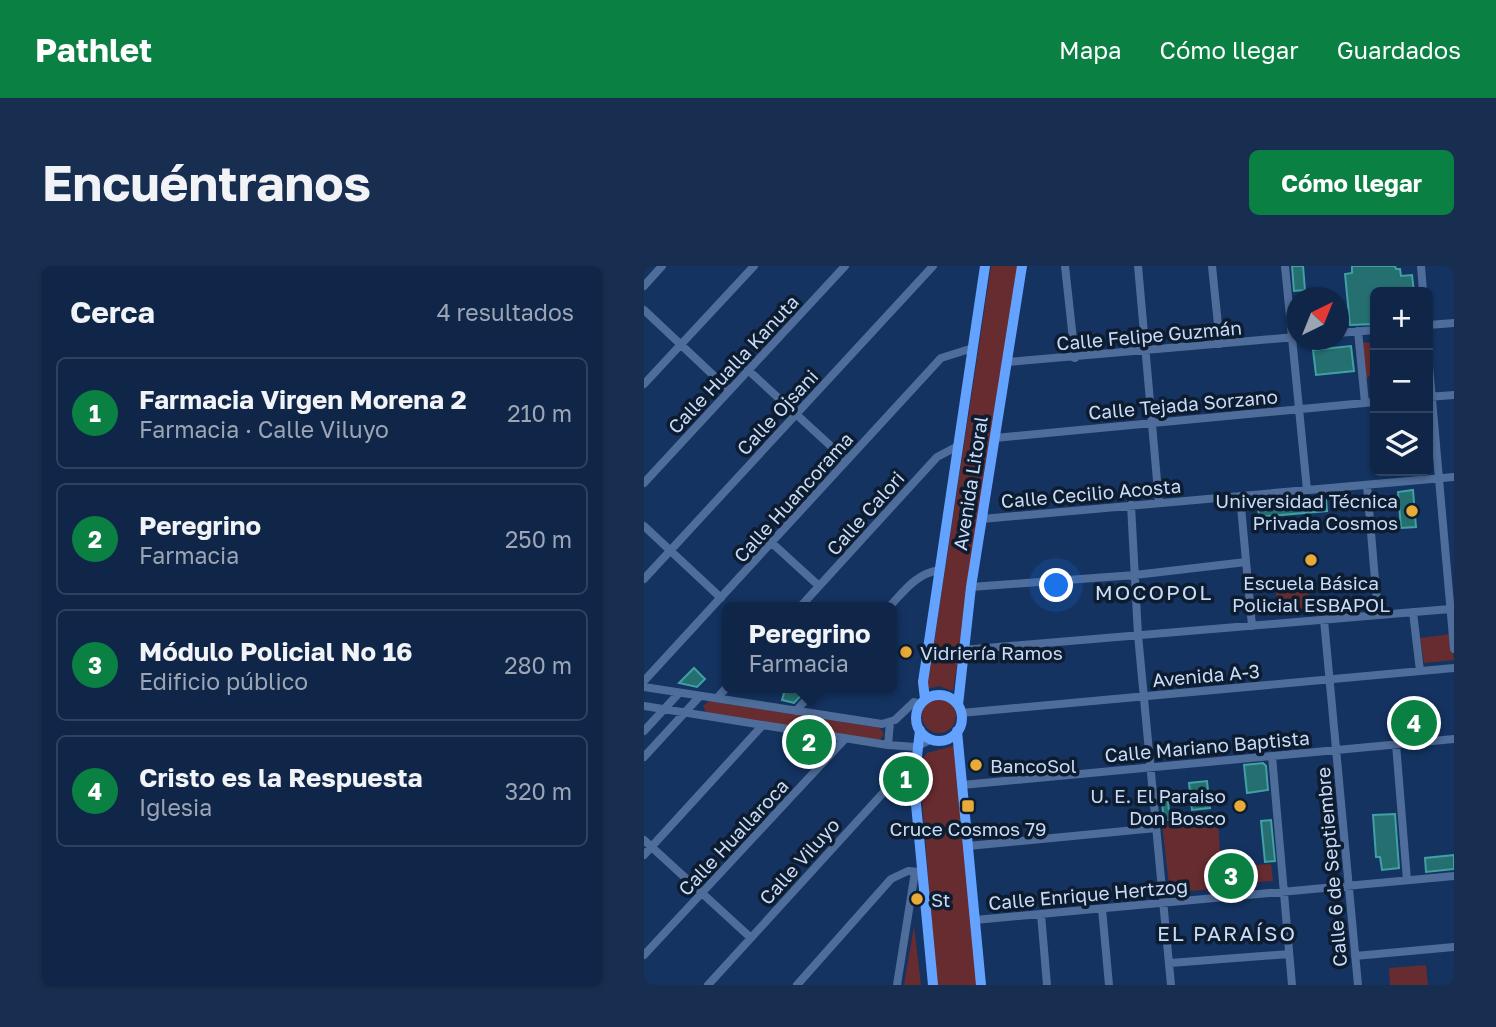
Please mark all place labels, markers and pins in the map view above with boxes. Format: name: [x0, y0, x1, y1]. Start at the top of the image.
place label: Universidad Técnica Privada Cosmos: [1215, 489, 1398, 534]
marker: Universidad Técnica Privada Cosmos: [1404, 503, 1420, 519]
marker: Escuela Básica Policial ESBAPOL: [1303, 552, 1319, 568]
place label: Escuela Básica Policial ESBAPOL: [1232, 571, 1390, 616]
place label: Vidriería Ramos: [920, 641, 1063, 664]
marker: Vidriería Ramos: [898, 644, 914, 660]
pin: 4: [1391, 697, 1437, 749]
pin: 2: [786, 716, 832, 768]
pin: 1: [883, 753, 929, 805]
place label: BancoSol: [990, 754, 1077, 777]
marker: BancoSol: [968, 757, 984, 773]
place label: U. E. El Paraiso Don Bosco: [1090, 784, 1226, 829]
marker: Cruce Cosmos 79: [960, 798, 976, 814]
marker: U. E. El Paraiso Don Bosco: [1232, 798, 1248, 814]
place label: Cruce Cosmos 79: [890, 817, 1046, 840]
pin: 3: [1208, 850, 1254, 902]
place label: St: [931, 888, 950, 911]
marker: St: [909, 891, 925, 907]

